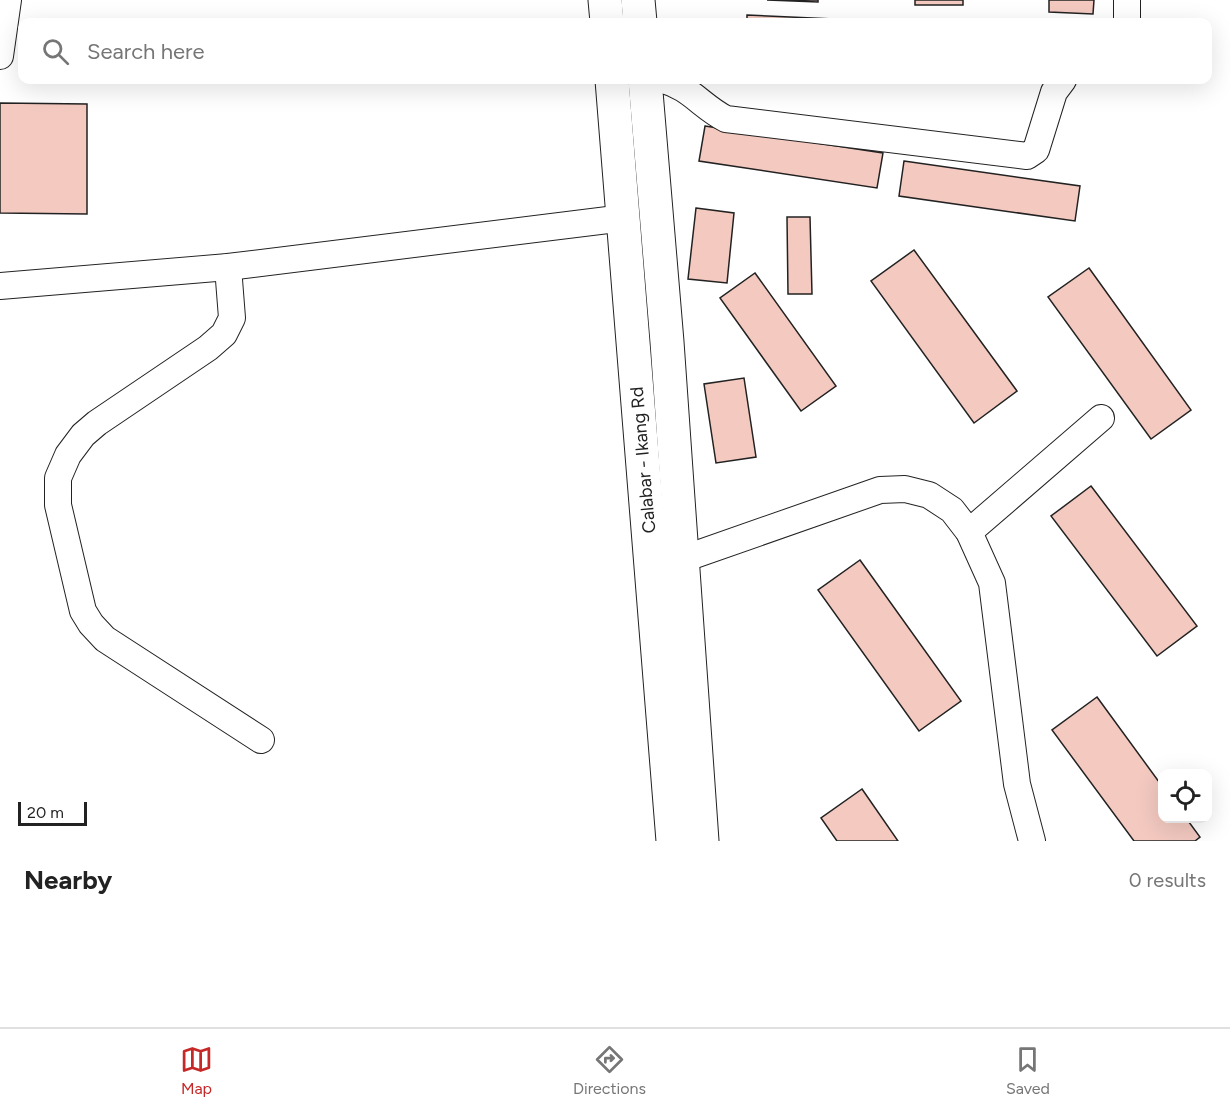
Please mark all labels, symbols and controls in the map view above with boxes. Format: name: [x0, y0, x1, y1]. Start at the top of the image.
search box: [18, 18, 1212, 84]
icon: search: [39, 35, 72, 68]
text: Search here: [87, 38, 205, 65]
street label: Calabar - Ikang Rd: [626, 386, 660, 534]
map controls: [1158, 769, 1212, 823]
button: locate: [1158, 769, 1212, 823]
scale bar: [18, 799, 87, 826]
text: 20 m: [27, 803, 64, 822]
text: Nearby: [24, 864, 112, 896]
text: 0 results: [1129, 868, 1206, 892]
tab: Map: [180, 1043, 213, 1098]
tab: Directions: [573, 1043, 646, 1098]
tab: Saved: [1006, 1043, 1050, 1098]

